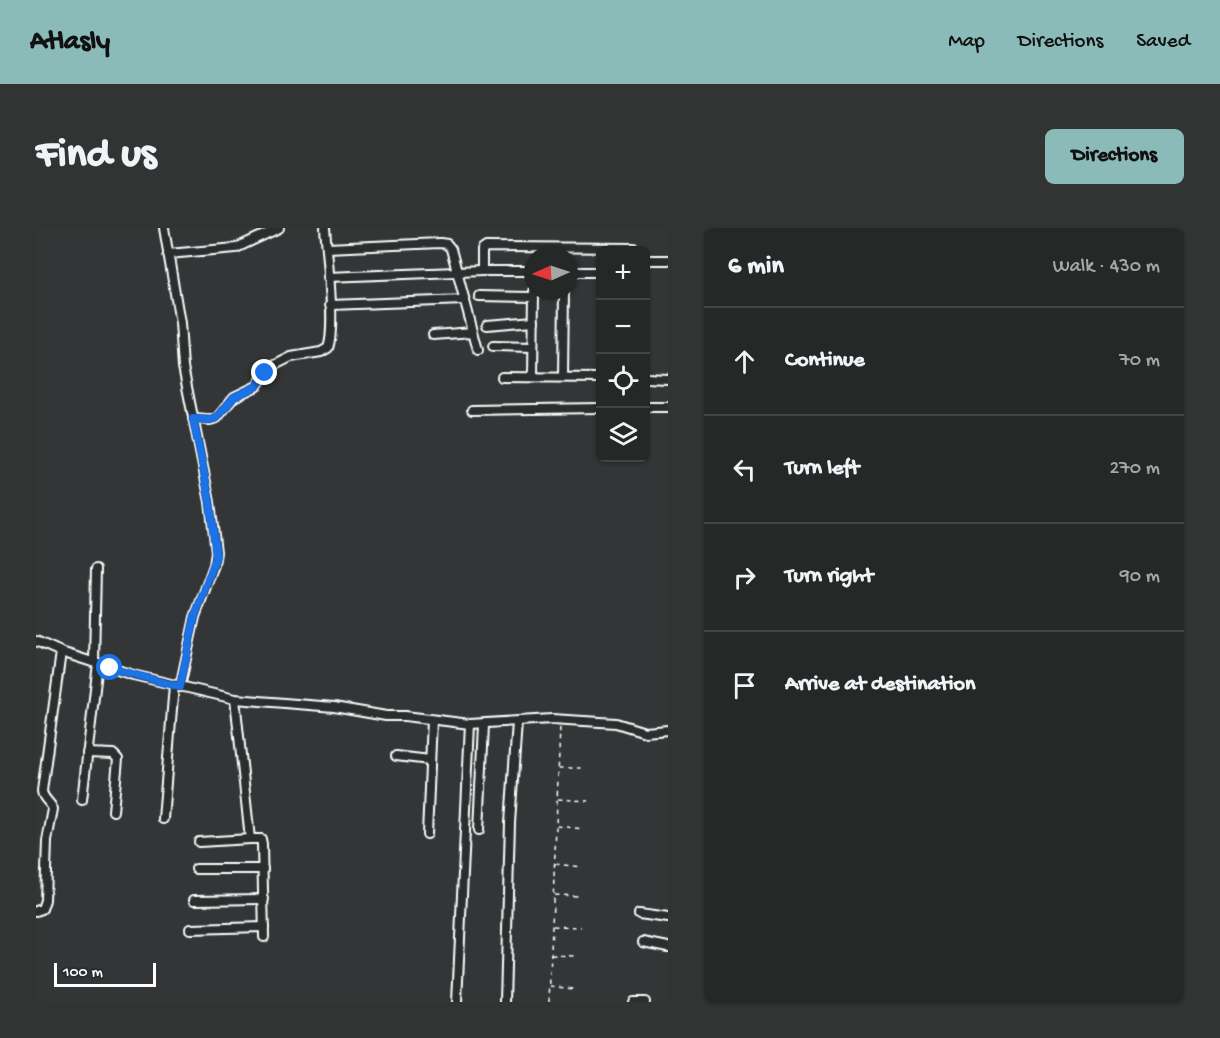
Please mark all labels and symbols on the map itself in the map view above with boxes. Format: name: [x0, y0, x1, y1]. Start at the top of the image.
north arrow: [524, 246, 578, 300]
route end: [251, 359, 277, 385]
route start: [96, 654, 122, 680]
scale bar: [54, 960, 156, 988]

